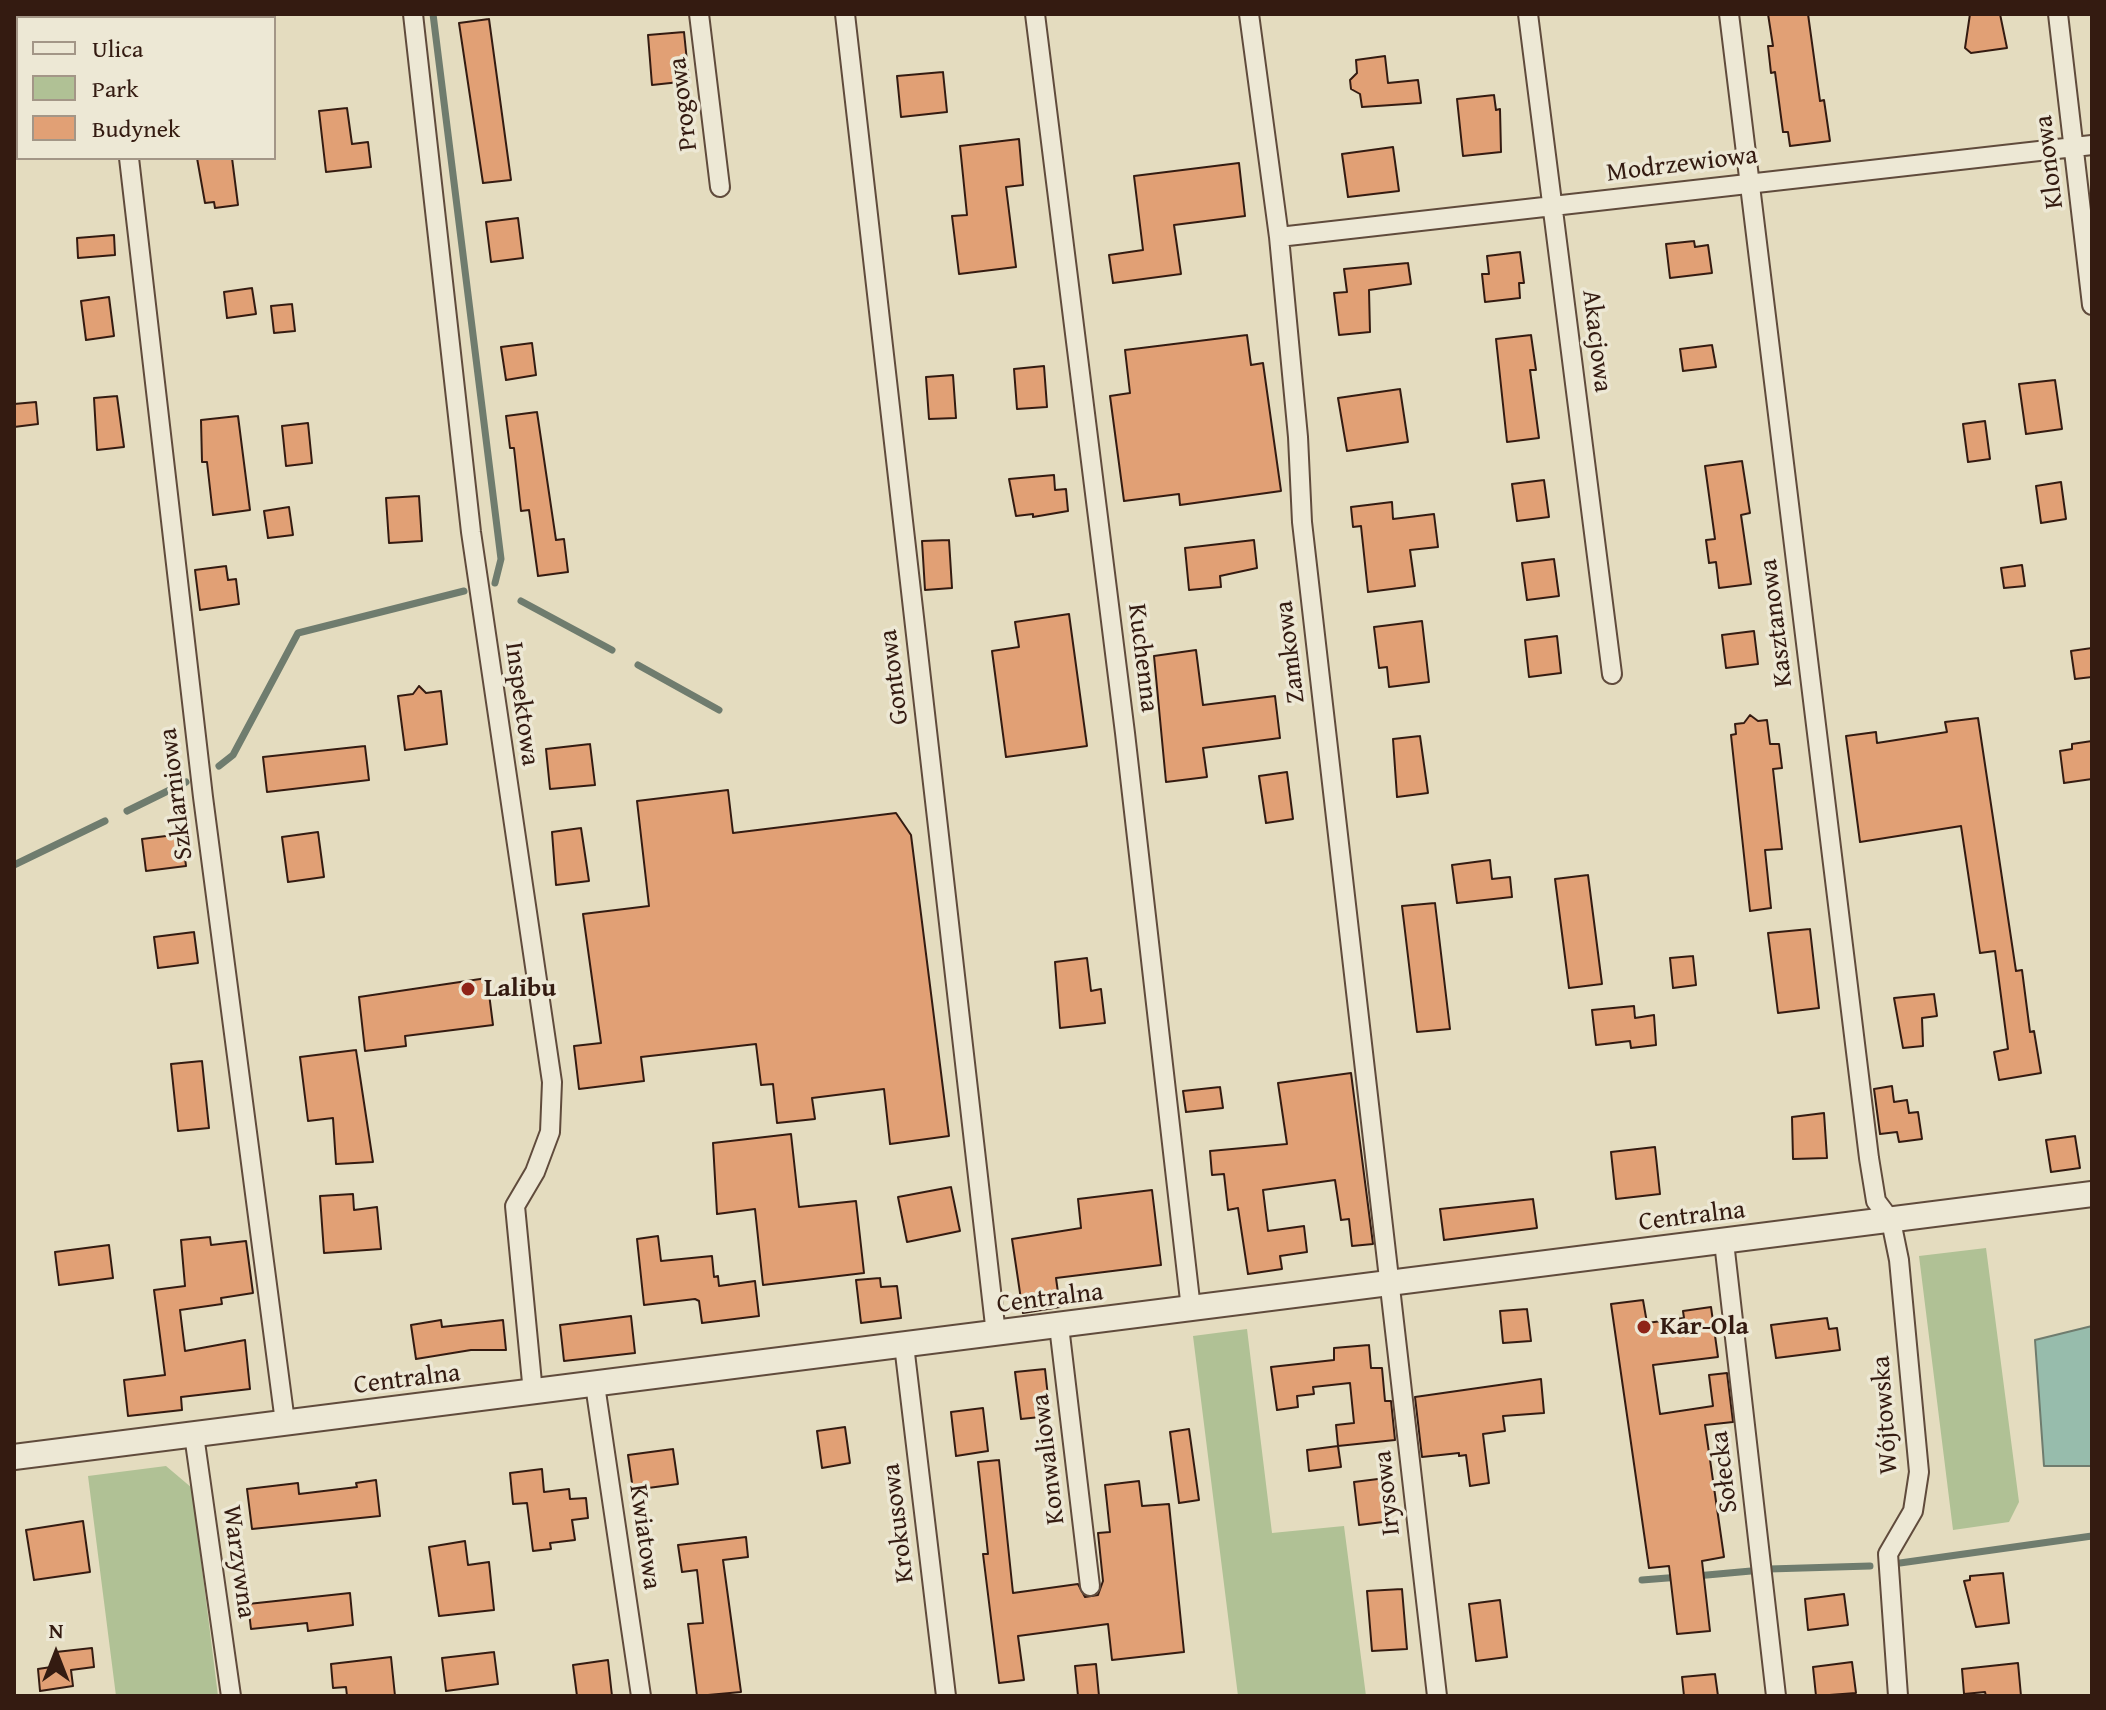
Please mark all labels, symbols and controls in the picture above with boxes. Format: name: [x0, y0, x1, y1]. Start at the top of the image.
legend: [16, 16, 276, 160]
text: Ulica: [92, 31, 143, 66]
street label: Progowa: [663, 56, 705, 152]
text: Park: [92, 71, 138, 106]
text: Budynek: [92, 111, 180, 146]
street label: Klonowa: [2029, 114, 2071, 210]
street label: Modrzewiowa: [1605, 140, 1759, 190]
street label: Akacjowa: [1574, 288, 1618, 394]
street label: Kasztanowa: [1754, 557, 1800, 689]
street label: Zamkowa: [1269, 599, 1313, 705]
street label: Kuchenna: [1120, 602, 1164, 714]
street label: Gontowa: [874, 628, 916, 726]
street label: Inspektowa: [497, 640, 545, 768]
street label: Szklarniowa: [153, 726, 201, 862]
place label: Lalibu: [484, 973, 556, 1005]
marker: Lalibu: [459, 980, 477, 998]
street label: Centralna: [1637, 1195, 1747, 1239]
street label: Centralna: [995, 1277, 1105, 1321]
place label: Kar-Ola: [1660, 1311, 1749, 1343]
marker: Kar-Ola: [1635, 1318, 1653, 1336]
street label: Wójtowska: [1866, 1355, 1906, 1475]
street label: Centralna: [352, 1358, 462, 1402]
street label: Konwaliowa: [1026, 1392, 1072, 1526]
street label: Sołecka: [1704, 1429, 1746, 1515]
street label: Irysowa: [1368, 1449, 1408, 1537]
street label: Krokusowa: [876, 1462, 922, 1584]
street label: Kwiatowa: [621, 1482, 667, 1592]
street label: Warzywna: [215, 1504, 261, 1620]
north arrow: [16, 1614, 96, 1694]
text: N: [49, 1614, 63, 1646]

